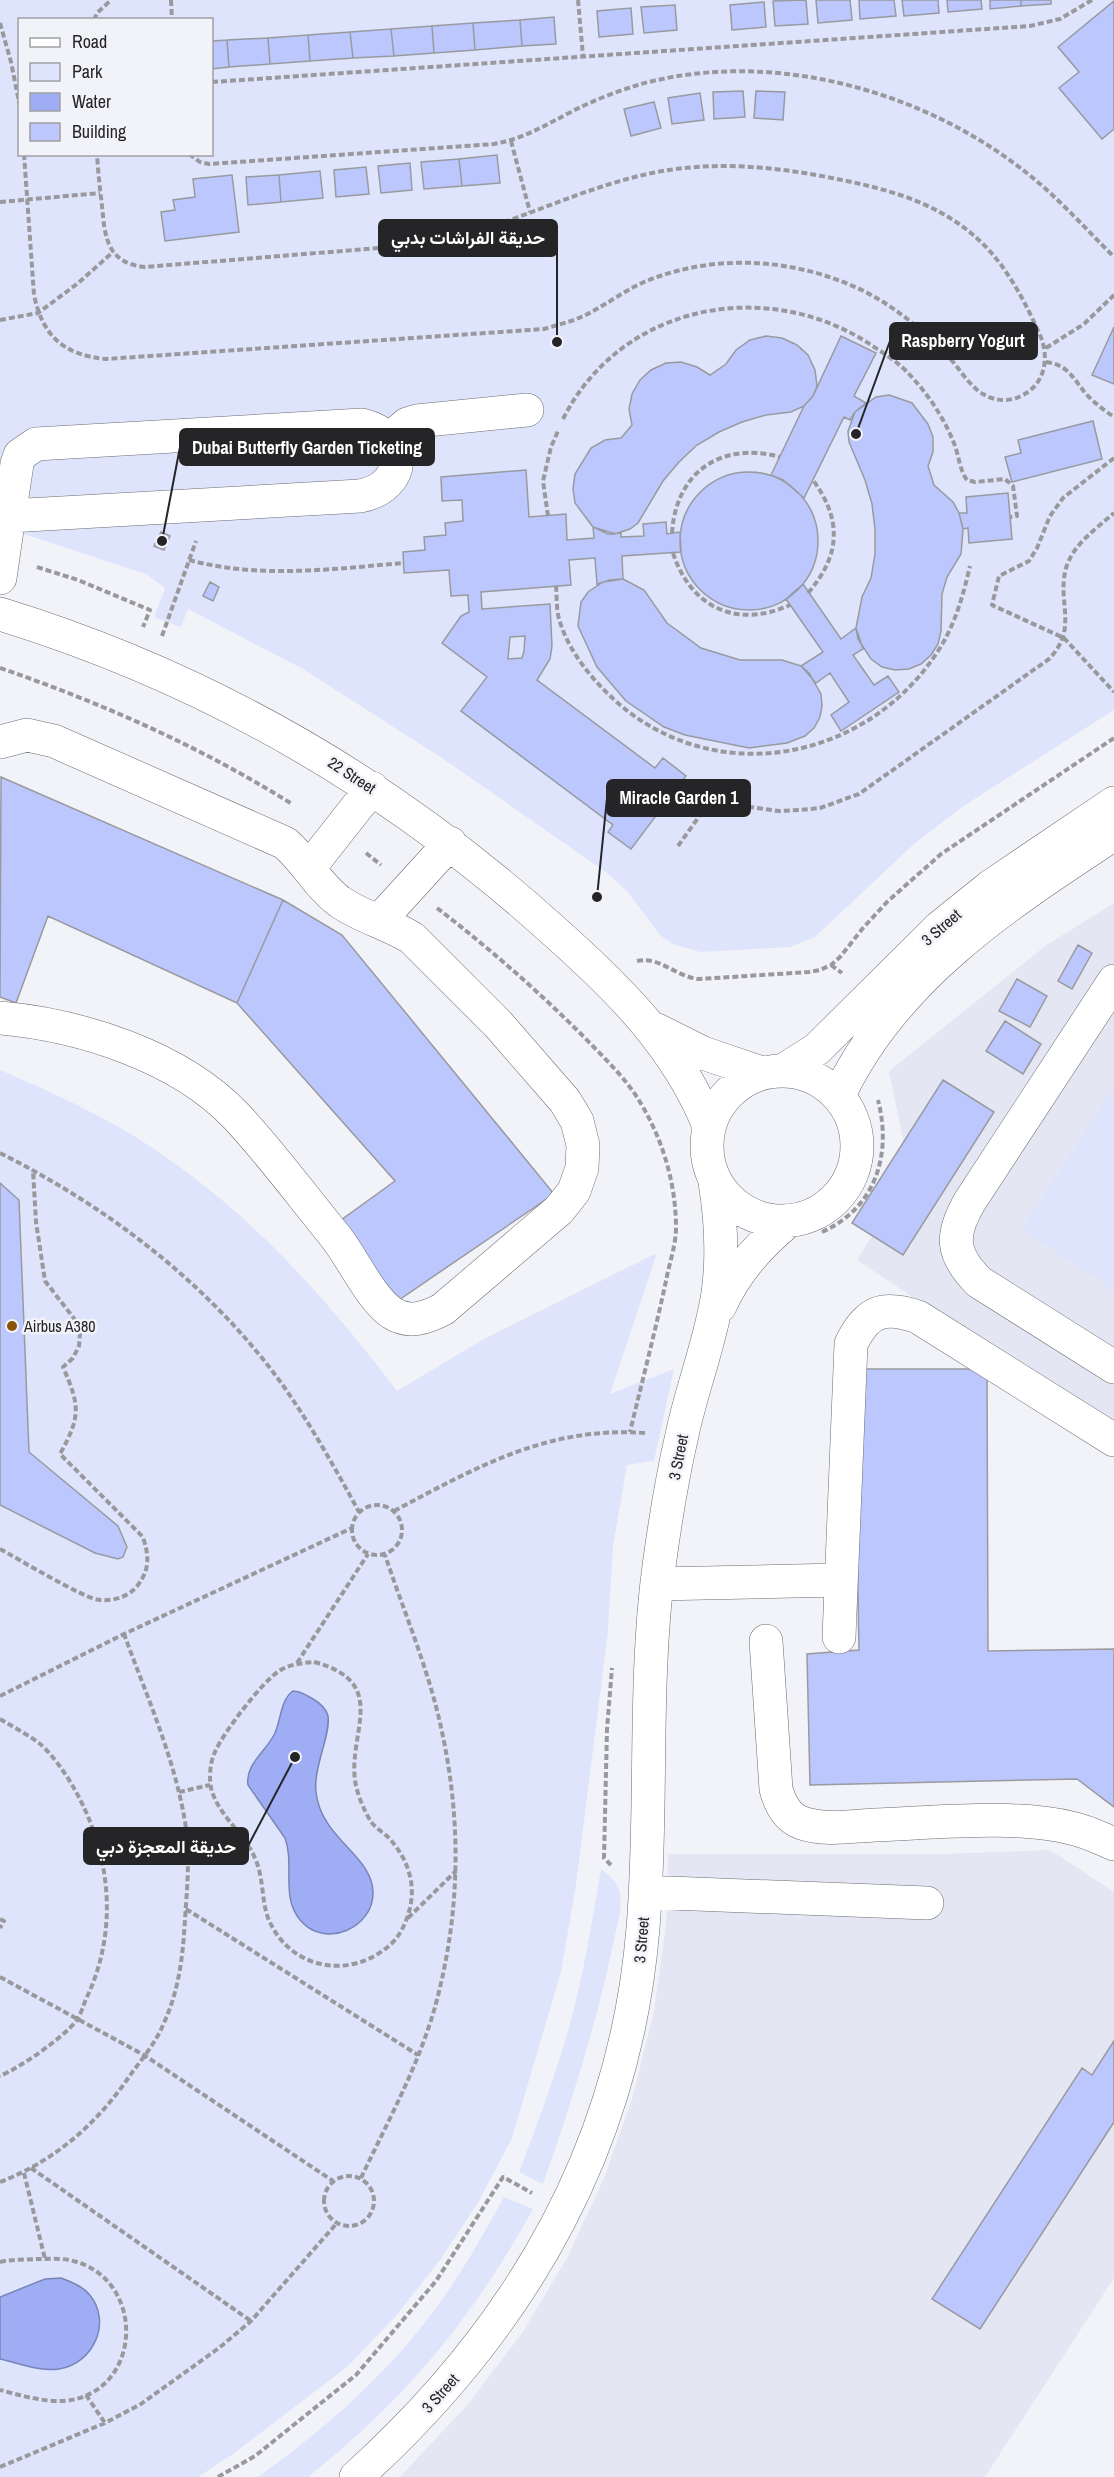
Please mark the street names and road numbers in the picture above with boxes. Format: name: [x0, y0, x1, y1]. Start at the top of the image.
street label: 22 Street: [324, 751, 381, 799]
street label: 3 Street: [916, 903, 966, 950]
street label: 3 Street: [663, 1432, 693, 1482]
street label: 3 Street: [628, 1916, 654, 1964]
street label: 3 Street: [416, 2368, 464, 2417]

